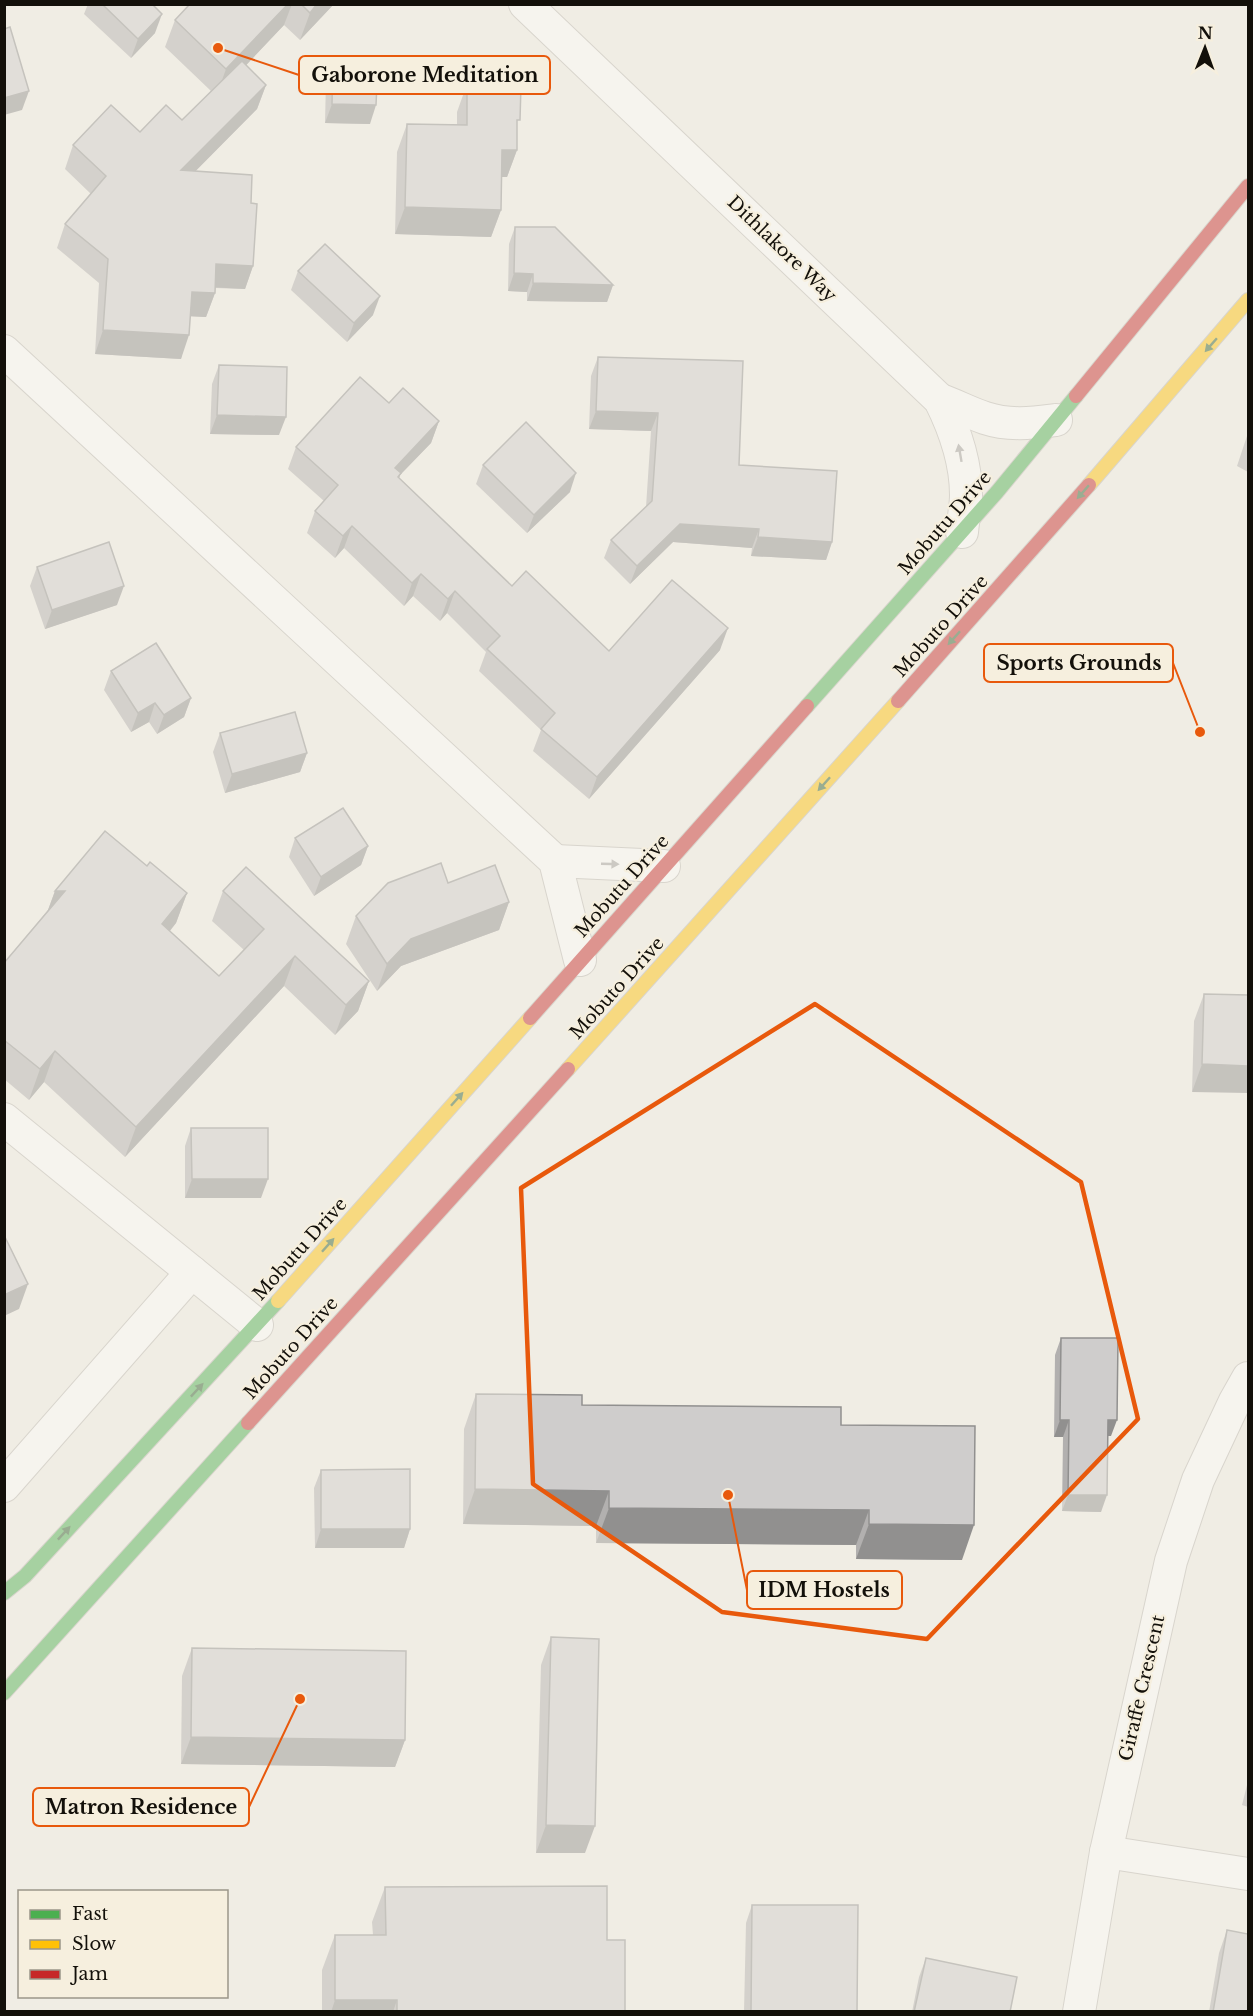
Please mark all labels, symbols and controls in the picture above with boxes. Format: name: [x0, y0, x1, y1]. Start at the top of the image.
north arrow: [1175, 18, 1235, 78]
text: N: [1198, 23, 1213, 43]
callout: Gaborone Meditation: [299, 56, 550, 94]
text: Gaborone Meditation: [311, 63, 539, 87]
street label: Dithlakore Way: [723, 191, 841, 307]
one-way arrow: [1205, 337, 1218, 352]
one-way arrow: [956, 443, 965, 462]
street label: Mobutu Drive: [894, 467, 996, 579]
one-way arrow: [1077, 484, 1090, 500]
street label: Mobuto Drive: [889, 570, 993, 682]
one-way arrow: [948, 630, 961, 645]
callout: Sports Grounds: [984, 644, 1173, 682]
text: Sports Grounds: [997, 651, 1162, 675]
one-way arrow: [817, 776, 831, 791]
street label: Mobutu Drive: [570, 830, 674, 942]
one-way arrow: [600, 859, 619, 868]
street label: Mobuto Drive: [565, 932, 669, 1044]
one-way arrow: [450, 1092, 463, 1107]
street label: Mobutu Drive: [248, 1193, 352, 1305]
one-way arrow: [321, 1238, 334, 1253]
street label: Mobuto Drive: [239, 1292, 343, 1404]
one-way arrow: [190, 1382, 204, 1397]
one-way arrow: [57, 1526, 71, 1540]
callout: IDM Hostels: [747, 1571, 902, 1609]
text: IDM Hostels: [758, 1578, 890, 1602]
street label: Giraffe Crescent: [1114, 1613, 1170, 1763]
callout: Matron Residence: [33, 1788, 249, 1826]
text: Matron Residence: [45, 1795, 237, 1819]
legend: [18, 1890, 228, 1998]
text: Fast: [72, 1903, 109, 1925]
text: Slow: [72, 1933, 117, 1955]
text: Jam: [70, 1963, 108, 1985]

